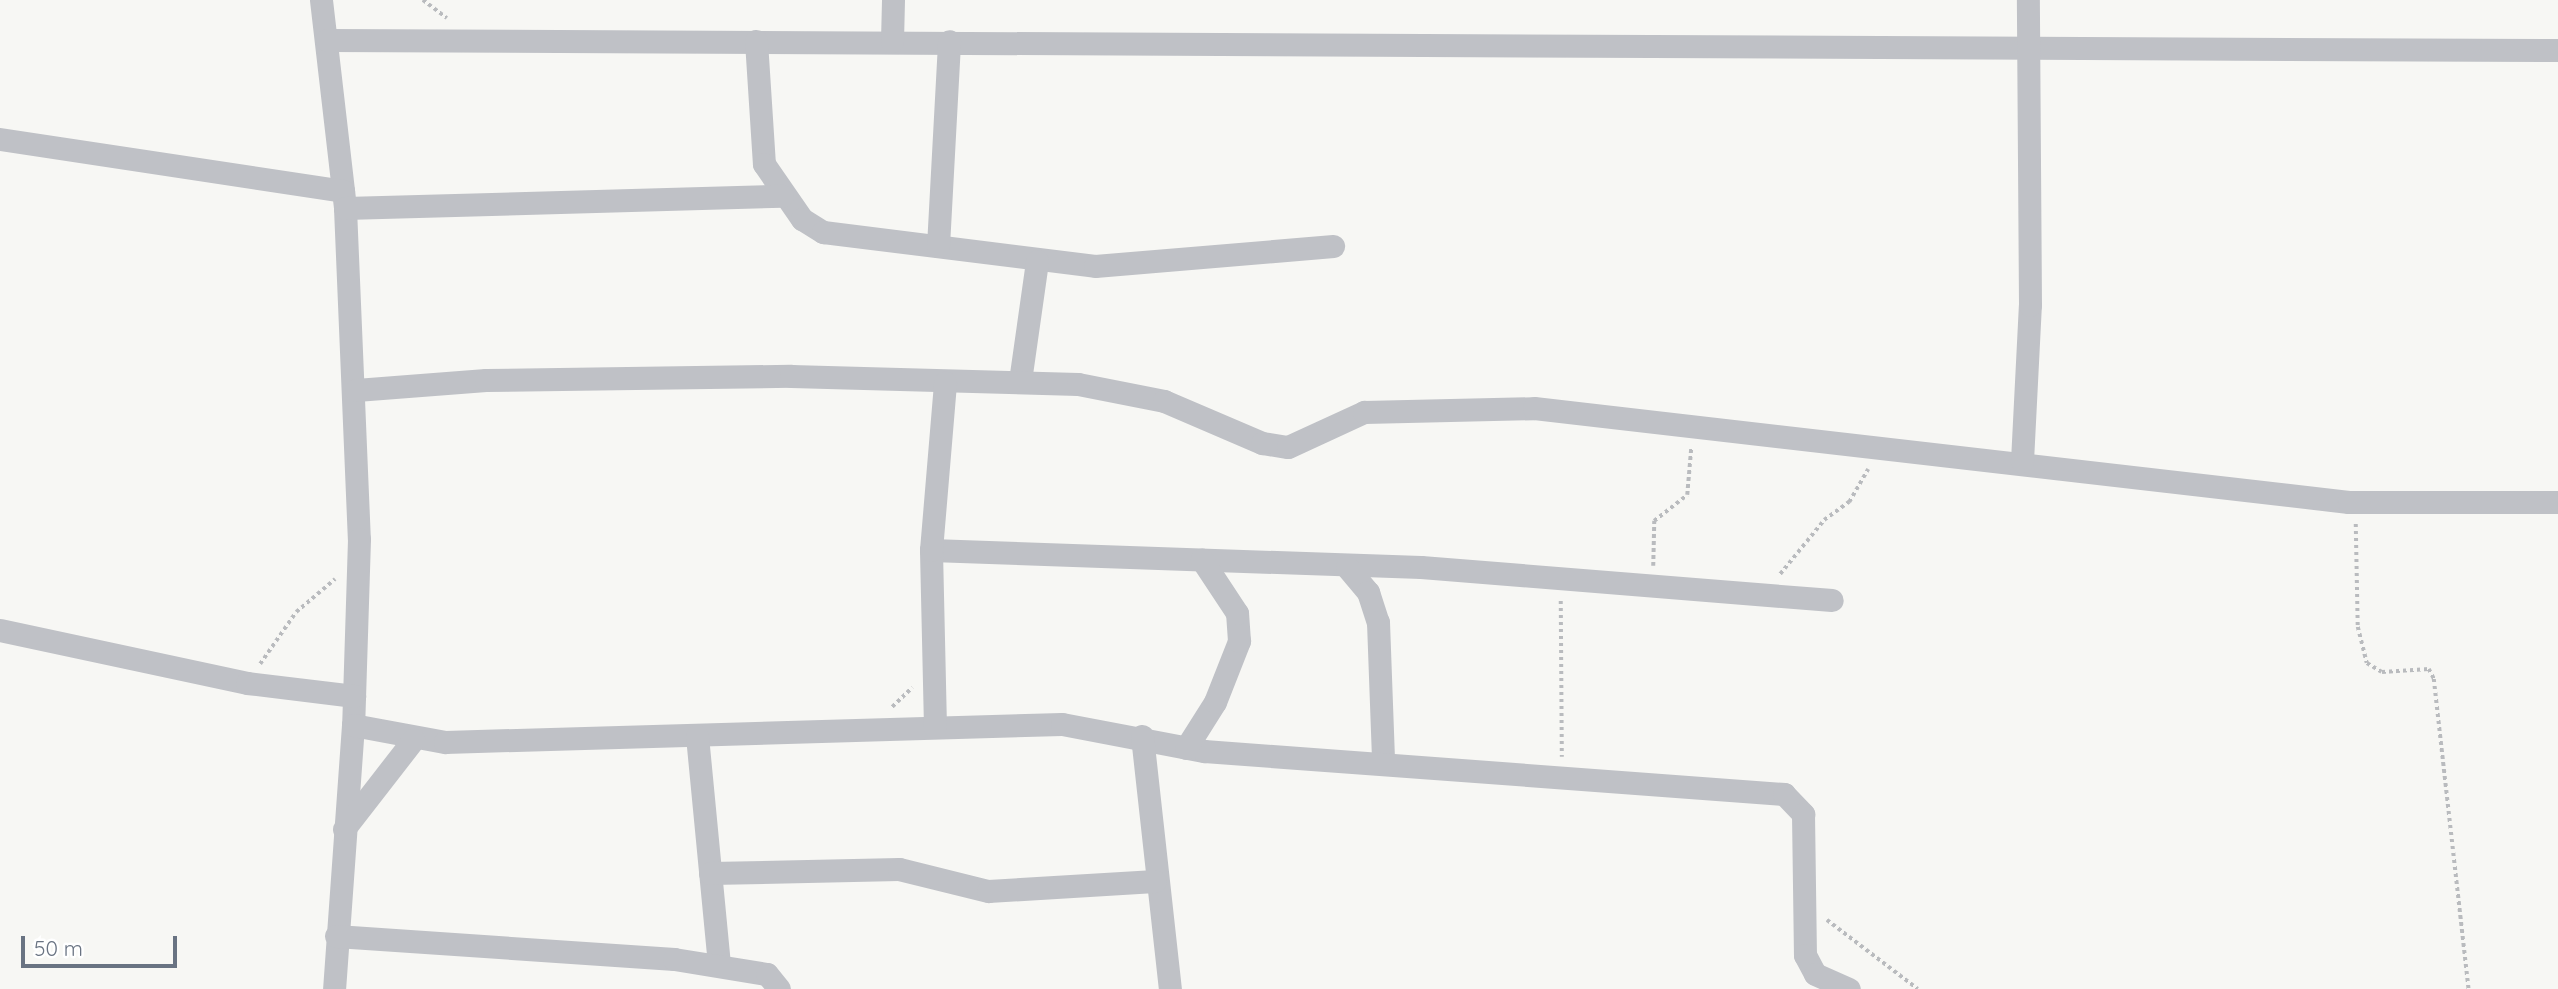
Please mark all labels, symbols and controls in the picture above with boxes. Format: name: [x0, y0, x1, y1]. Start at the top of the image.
scale bar: [24, 922, 180, 966]
text: 50 m: [34, 935, 83, 961]

